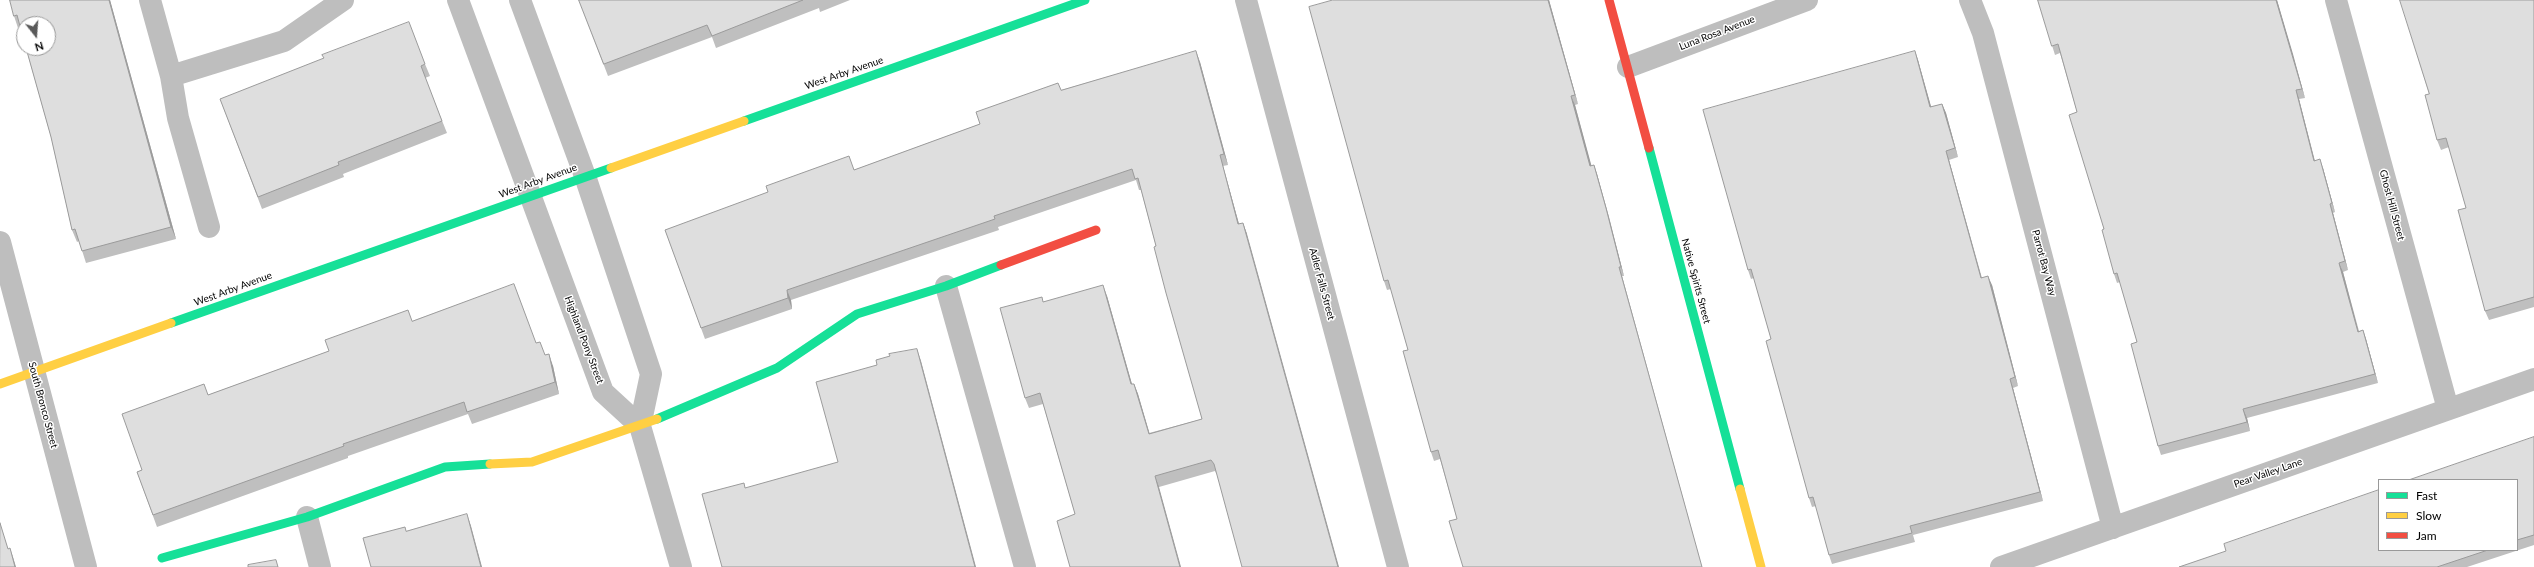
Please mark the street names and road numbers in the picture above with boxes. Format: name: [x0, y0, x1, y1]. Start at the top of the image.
street label: Luna Rosa Avenue: [1677, 13, 1757, 53]
street label: West Arby Avenue: [803, 54, 885, 92]
street label: West Arby Avenue: [497, 161, 579, 201]
street label: Ghost Hill Street: [2377, 168, 2407, 242]
street label: Parrot Bay Way: [2029, 228, 2059, 298]
street label: Native Spirits Street: [1679, 237, 1713, 325]
street label: Adler Falls Street: [1307, 247, 1337, 321]
street label: West Arby Avenue: [192, 269, 274, 309]
street label: Highland Pony Street: [562, 295, 606, 385]
street label: South Bronco Street: [26, 361, 60, 449]
street label: Pear Valley Lane: [2232, 456, 2304, 490]

